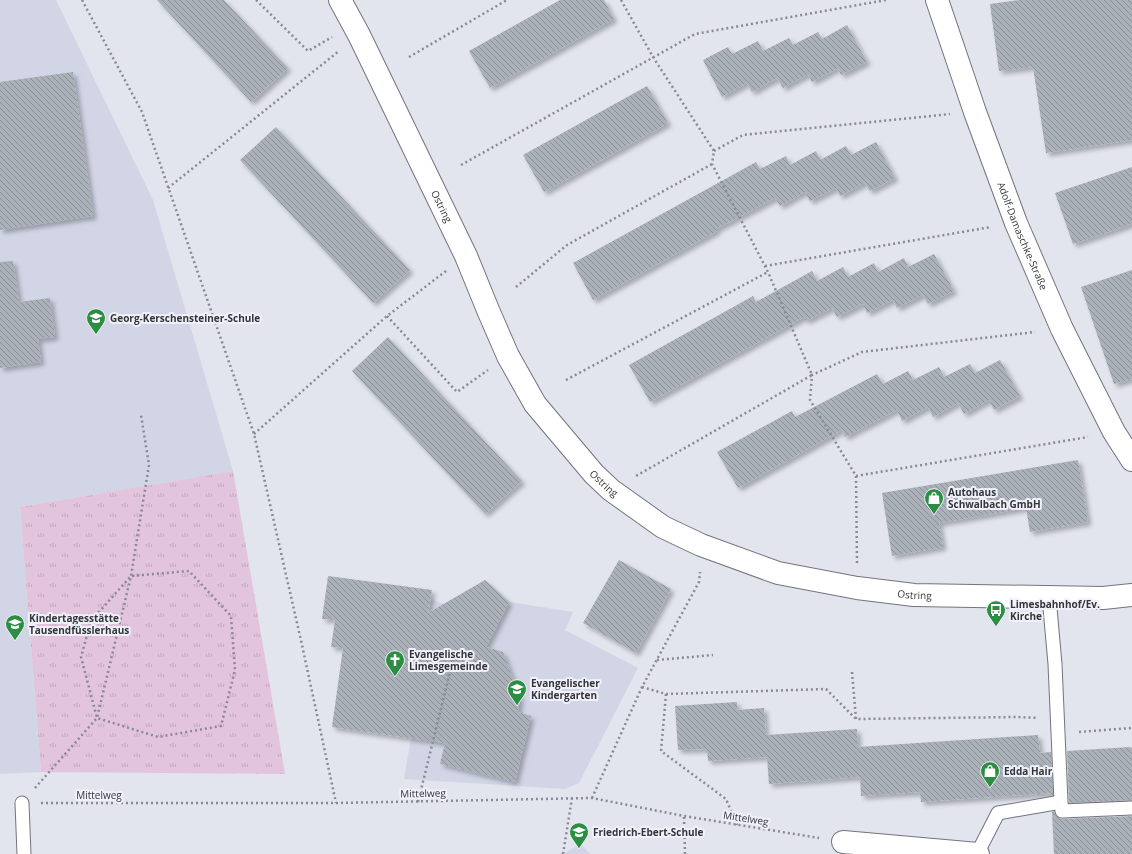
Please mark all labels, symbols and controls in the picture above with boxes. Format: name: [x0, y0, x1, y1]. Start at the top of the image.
street label: Adolf-Damaschke-Straße: [994, 180, 1051, 292]
street label: Ostring: [428, 188, 456, 225]
school or university icon: Georg-Kerschensteiner-Schule: [85, 307, 107, 335]
place label: Georg-Kerschensteiner-Schule: [110, 311, 260, 325]
street label: Ostring: [587, 466, 622, 500]
place label: Autohaus Schwalbach GmbH: [948, 485, 1041, 511]
shop icon: Autohaus Schwalbach GmbH: [923, 487, 945, 515]
street label: Ostring: [897, 586, 932, 602]
place label: Limesbahnhof/Ev. Kirche: [1010, 597, 1100, 623]
bus stop icon: Limesbahnhof/Ev. Kirche: [985, 599, 1007, 627]
place label: Kindertagesstätte Tausendfüsslerhaus: [29, 611, 129, 637]
school or university icon: Kindertagesstätte Tausendfüsslerhaus: [4, 613, 26, 641]
place label: Evangelische Limesgemeinde: [409, 647, 488, 673]
church icon: Evangelische Limesgemeinde: [384, 649, 406, 677]
place label: Evangelischer Kindergarten: [531, 676, 600, 702]
school or university icon: Evangelischer Kindergarten: [506, 678, 528, 706]
shop icon: Edda Hair: [979, 760, 1001, 788]
place label: Edda Hair: [1004, 764, 1053, 778]
street label: Mittelweg: [400, 786, 446, 800]
street label: Mittelweg: [76, 788, 122, 802]
street label: Mittelweg: [722, 808, 770, 829]
school or university icon: Friedrich-Ebert-Schule: [568, 821, 590, 849]
place label: Friedrich-Ebert-Schule: [593, 825, 704, 839]

